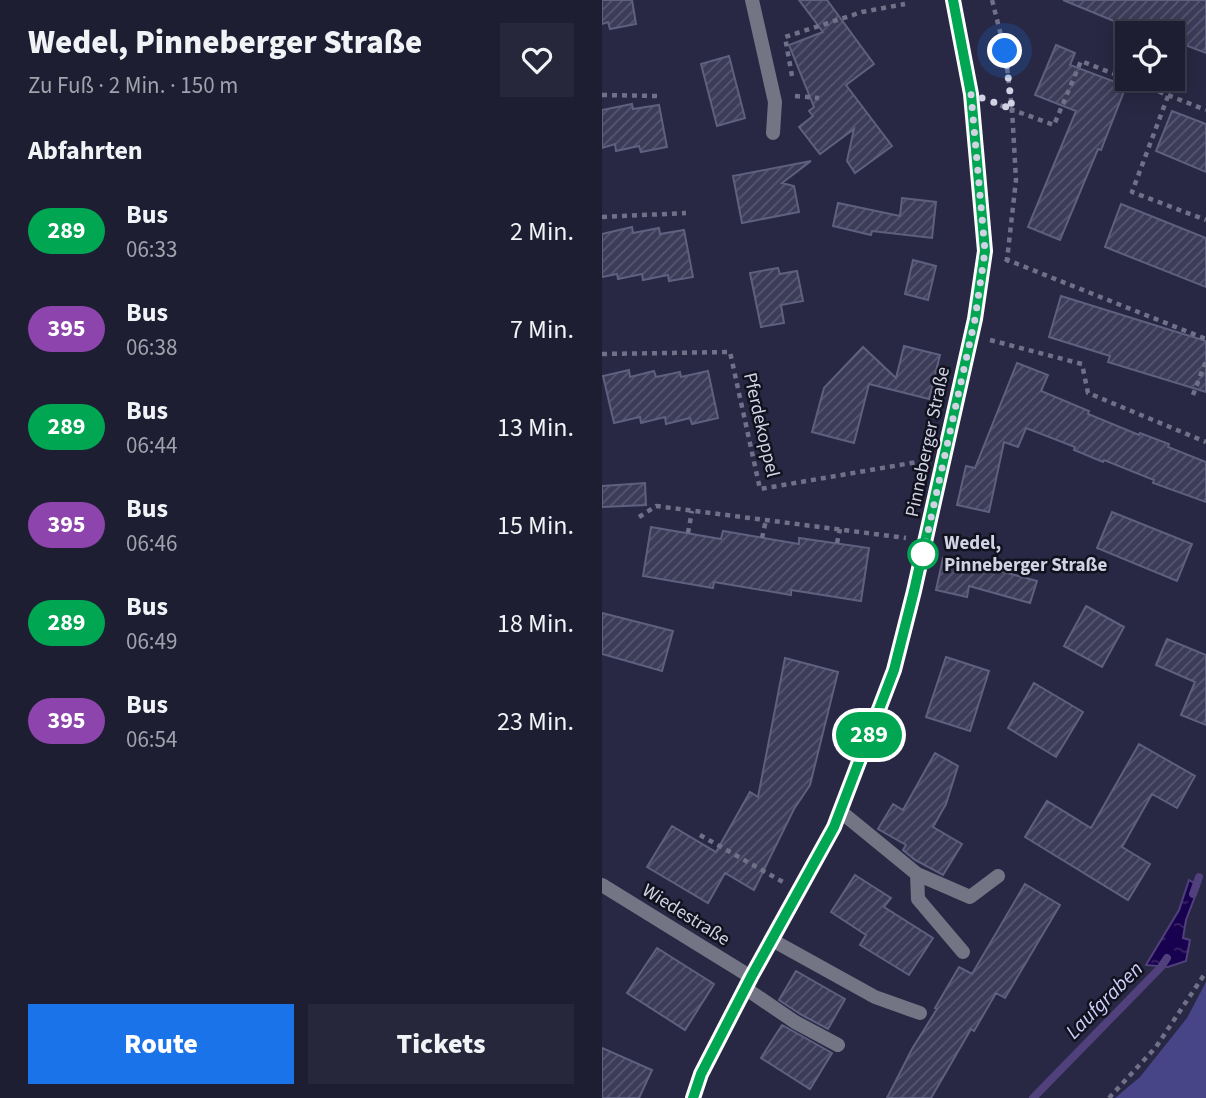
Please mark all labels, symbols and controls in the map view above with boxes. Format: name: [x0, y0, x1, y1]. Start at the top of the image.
text: Wedel, Pinneberger Straße: [28, 19, 422, 66]
map controls: [1115, 21, 1185, 91]
button: locate: [1115, 21, 1185, 91]
button: heart: [500, 23, 574, 97]
your location: [987, 33, 1022, 68]
text: Zu Fuß · 2 Min. · 150 m: [28, 69, 238, 102]
text: Abfahrten: [28, 132, 143, 169]
text: Bus: [126, 196, 168, 233]
text: 289: [47, 213, 86, 248]
text: 2 Min.: [510, 213, 574, 250]
text: 06:33: [126, 233, 177, 266]
text: Bus: [126, 294, 168, 331]
text: 395: [47, 311, 86, 346]
text: 7 Min.: [510, 311, 574, 348]
text: 06:38: [126, 331, 177, 364]
street label: Pinneberger Straße: [899, 364, 957, 520]
street label: Pferdekoppel: [736, 370, 786, 480]
text: Bus: [126, 392, 168, 429]
text: 289: [47, 409, 86, 444]
text: 13 Min.: [497, 409, 574, 446]
text: 06:44: [126, 429, 177, 462]
text: Bus: [126, 490, 168, 527]
text: 395: [47, 507, 86, 542]
text: 15 Min.: [497, 507, 574, 544]
text: 06:46: [126, 527, 177, 560]
place label: Wedel, Pinneberger Straße: [944, 530, 1108, 579]
marker: Wedel, Pinneberger Straße: [908, 539, 938, 569]
text: Bus: [126, 588, 168, 625]
text: 289: [47, 605, 86, 640]
text: 18 Min.: [497, 605, 574, 642]
text: 06:49: [126, 625, 177, 658]
text: Bus: [126, 686, 168, 723]
text: 395: [47, 703, 86, 738]
text: 23 Min.: [497, 703, 574, 740]
line badge: 289: [829, 712, 909, 758]
text: 289: [850, 717, 888, 752]
text: 06:54: [126, 723, 177, 756]
street label: Wiedestraße: [637, 877, 735, 953]
water label: Laufgraben: [1058, 954, 1150, 1046]
button: Route: [28, 1004, 294, 1084]
button: Tickets: [308, 1004, 574, 1084]

